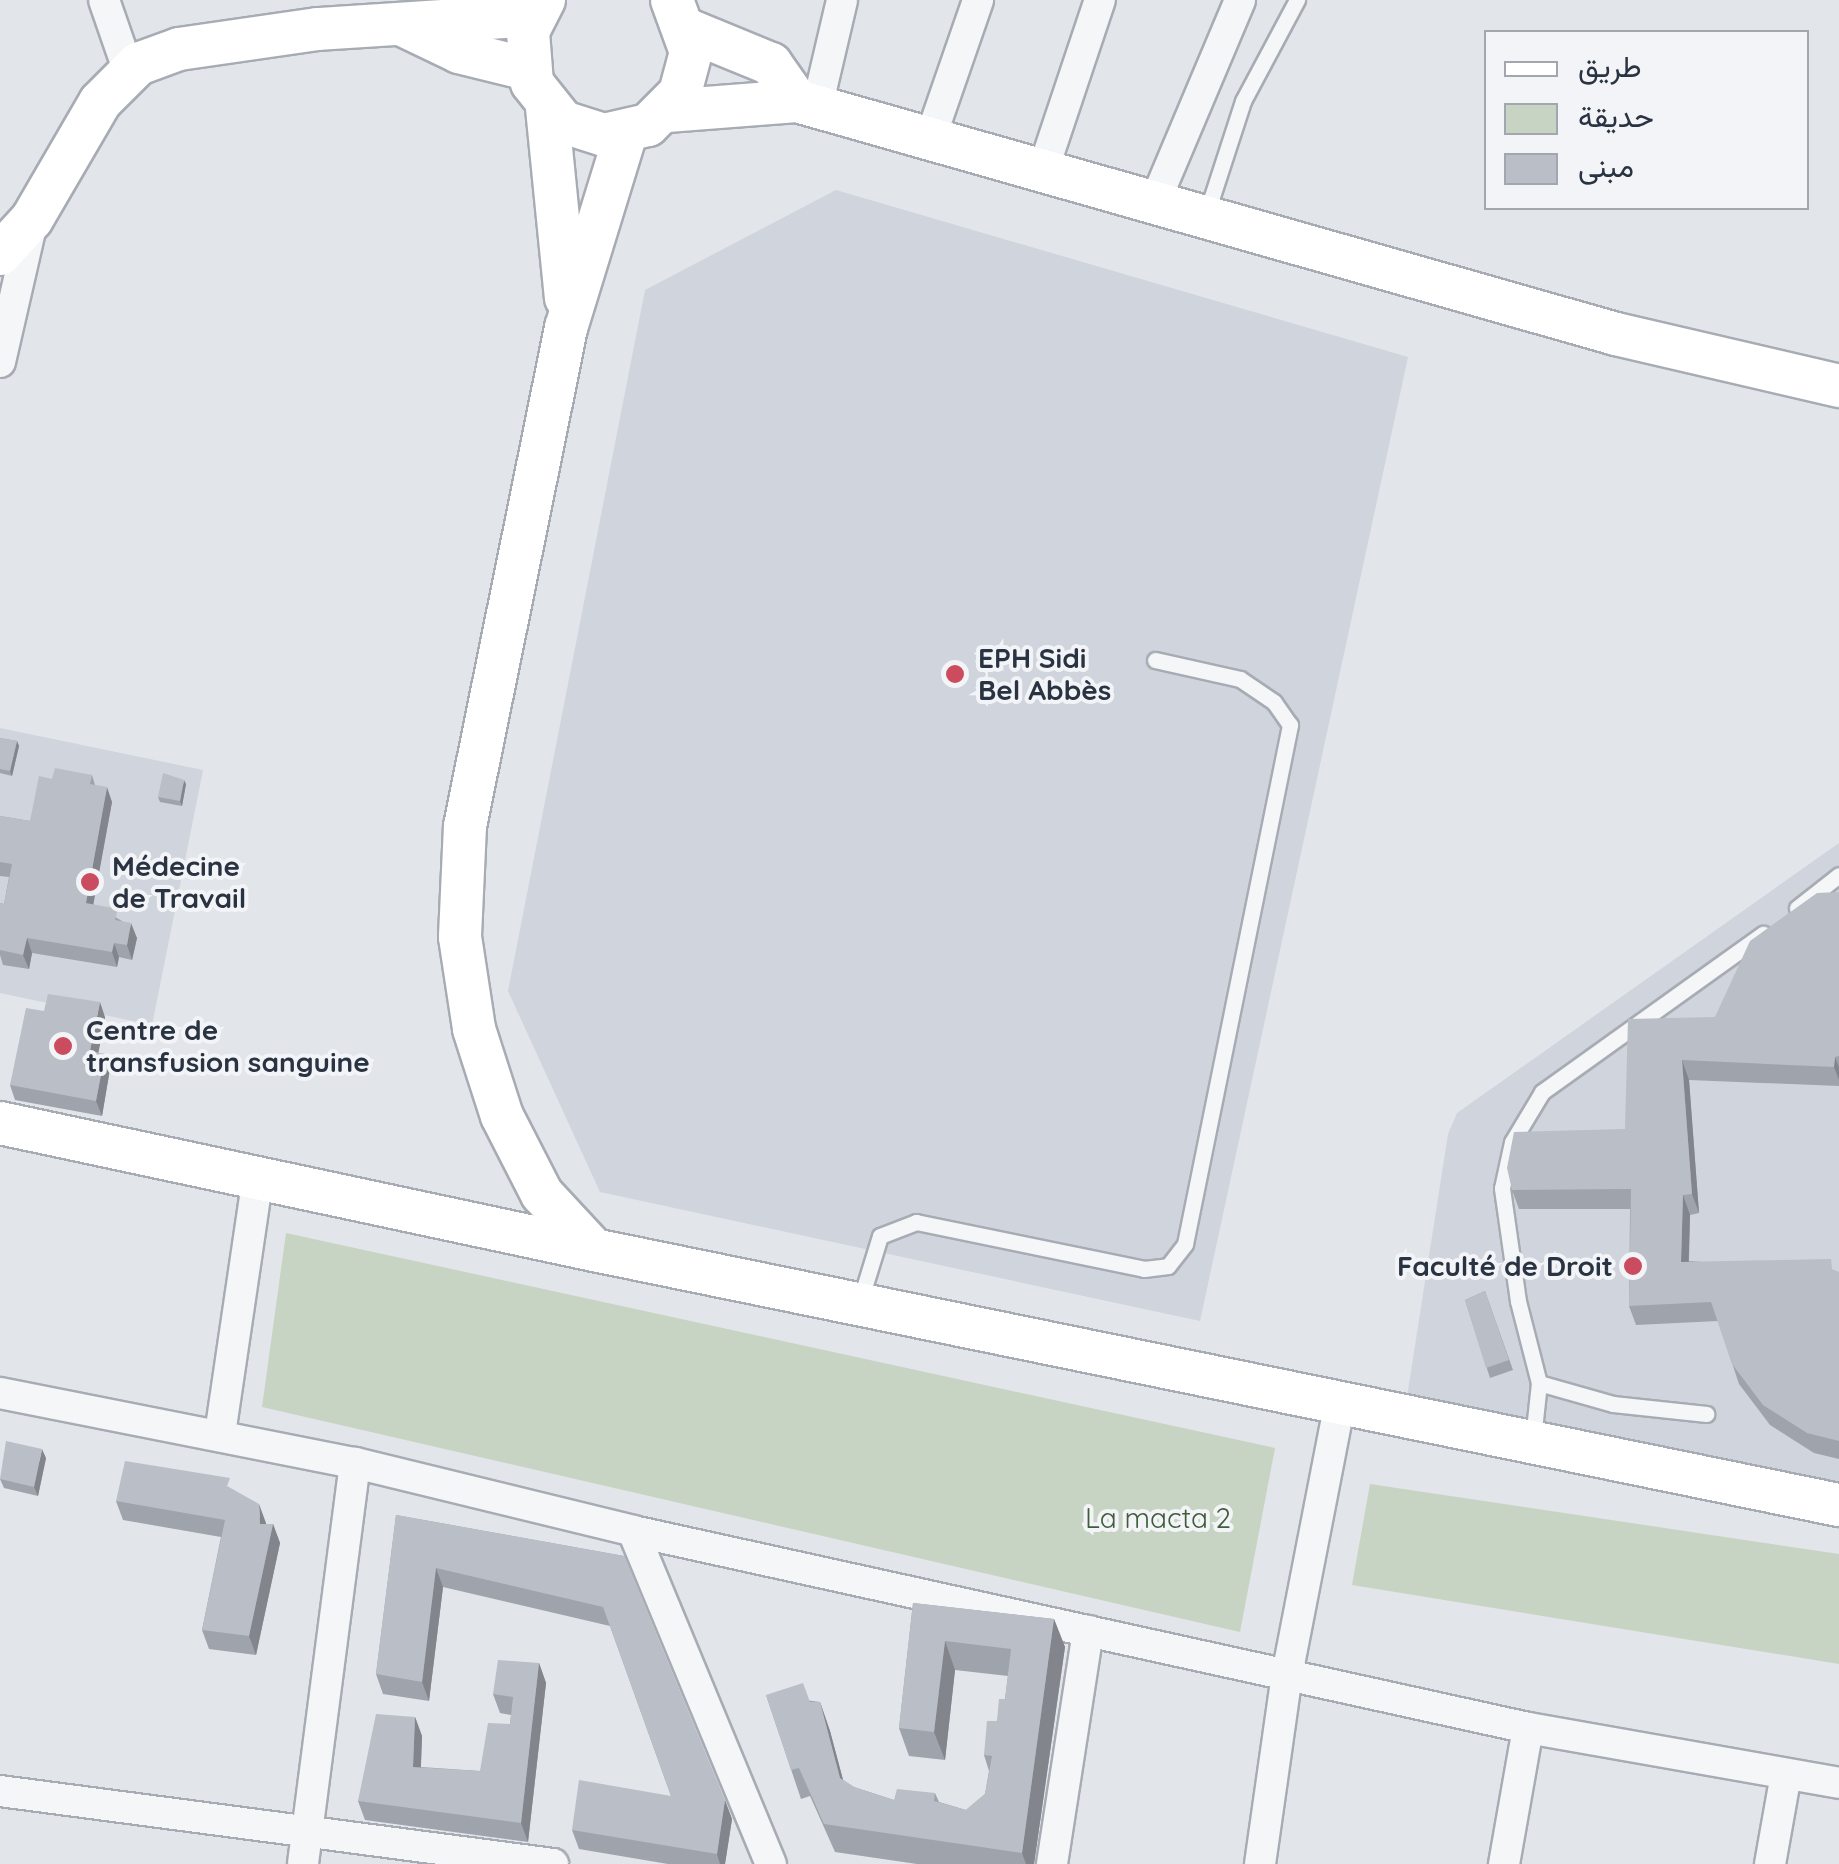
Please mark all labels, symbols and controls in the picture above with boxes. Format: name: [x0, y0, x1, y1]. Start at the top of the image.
legend: [1484, 30, 1809, 210]
text: طريق: [1578, 47, 1642, 85]
text: حديقة: [1578, 97, 1654, 135]
text: مبنى: [1578, 147, 1634, 185]
place label: EPH Sidi Bel Abbès: [978, 641, 1111, 707]
marker: EPH Sidi Bel Abbès: [942, 661, 968, 687]
place label: Médecine de Travail: [112, 849, 246, 915]
marker: Médecine de Travail: [77, 869, 103, 895]
place label: Centre de transfusion sanguine: [86, 1013, 370, 1079]
marker: Centre de transfusion sanguine: [50, 1033, 76, 1059]
place label: Faculté de Droit: [1397, 1249, 1613, 1283]
marker: Faculté de Droit: [1622, 1255, 1644, 1277]
park label: La macta 2: [1085, 1501, 1231, 1535]

